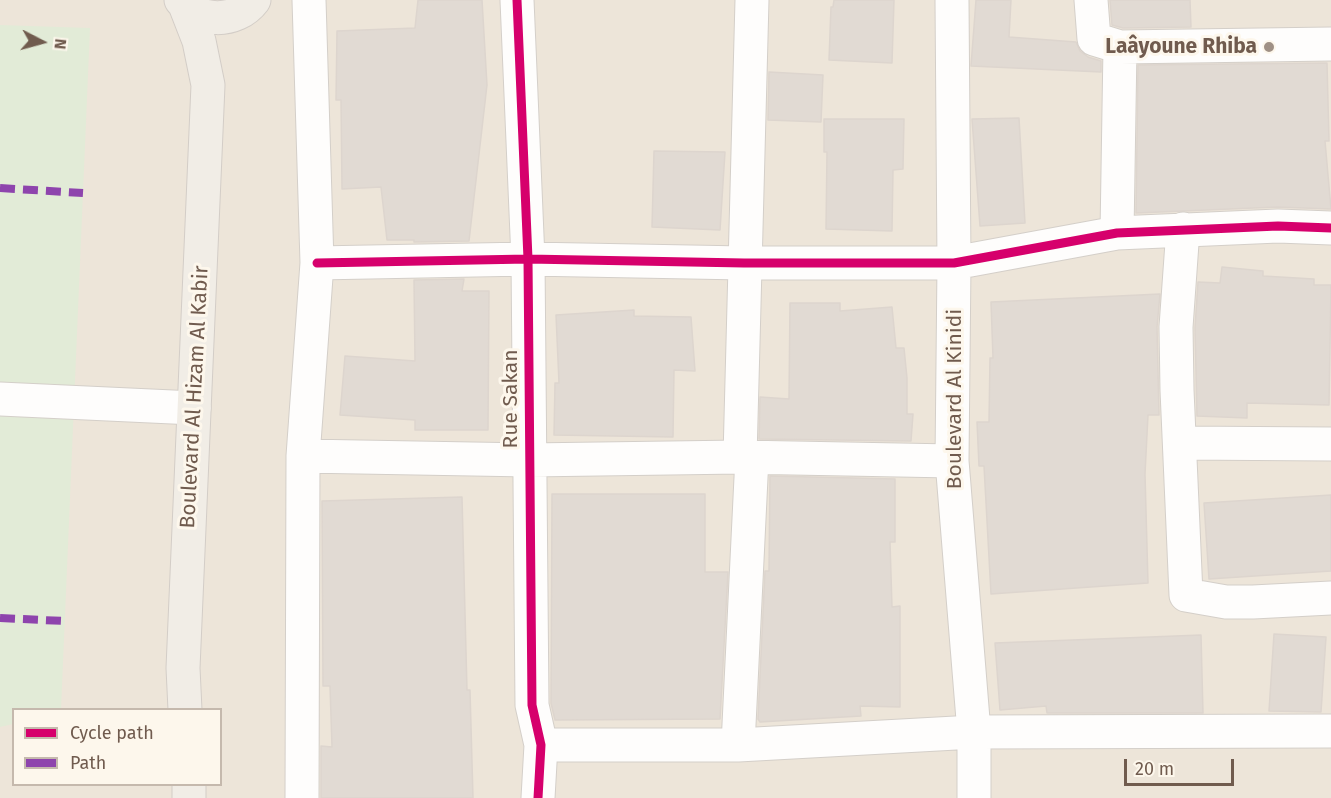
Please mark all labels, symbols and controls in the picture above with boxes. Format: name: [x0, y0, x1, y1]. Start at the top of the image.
north arrow: [12, 12, 72, 72]
place label: Laâyoune Rhiba: [1105, 34, 1257, 60]
text: N: [50, 38, 70, 50]
marker: Laâyoune Rhiba: [1262, 40, 1276, 54]
street label: Boulevard Al Hizam Al Kabir: [176, 265, 214, 529]
street label: Boulevard Al Kinidi: [942, 309, 968, 489]
street label: Rue Sakan: [498, 350, 524, 448]
legend: [12, 708, 222, 786]
text: Cycle path: [70, 722, 154, 744]
scale bar: [1127, 747, 1236, 785]
text: Path: [70, 752, 106, 774]
text: 20 m: [1135, 758, 1174, 780]

